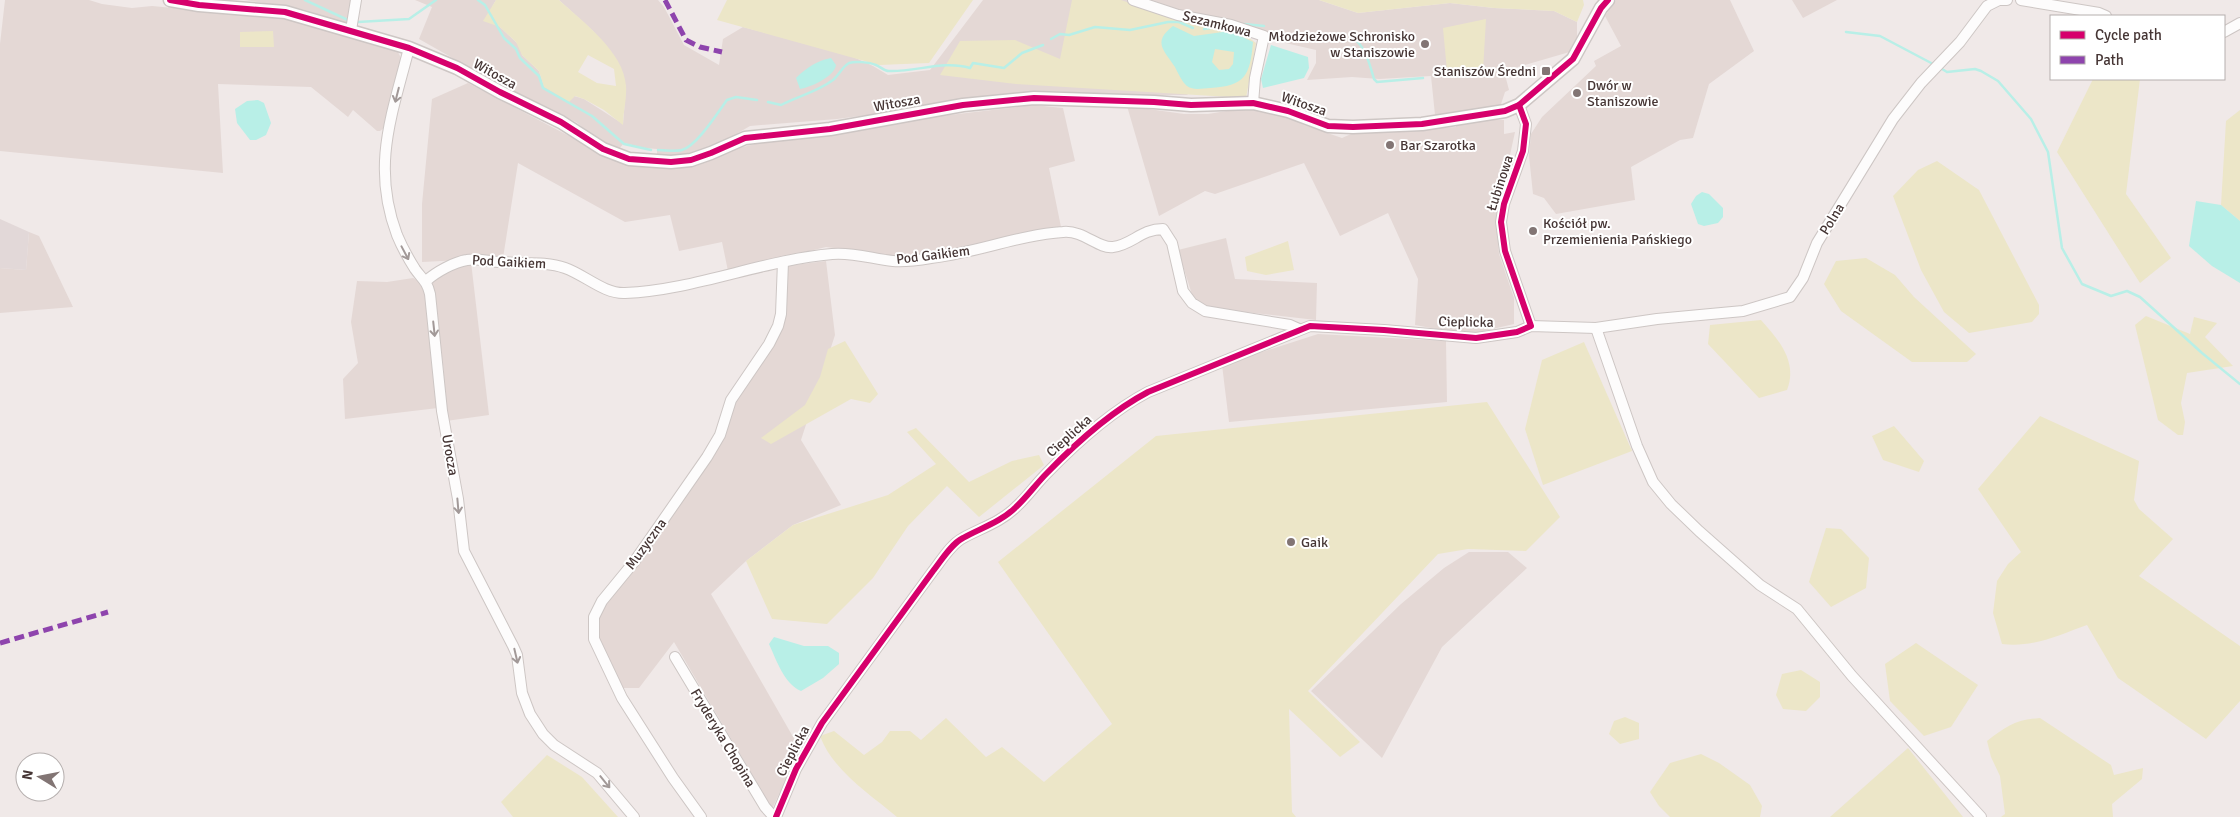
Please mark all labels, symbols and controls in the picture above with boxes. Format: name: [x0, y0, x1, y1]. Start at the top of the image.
street label: Sezamkowa: [1181, 7, 1253, 41]
legend: [2050, 15, 2225, 80]
text: Cycle path: [2095, 26, 2162, 44]
place label: Młodzieżowe Schronisko w Staniszowie: [1268, 28, 1415, 61]
marker: Młodzieżowe Schronisko w Staniszowie: [1419, 38, 1431, 50]
text: Path: [2095, 51, 2124, 69]
street label: Witosza: [470, 55, 520, 93]
place label: Staniszów Średni: [1434, 63, 1536, 80]
marker: Staniszów Średni: [1540, 65, 1552, 77]
place label: Dwór w Staniszowie: [1587, 77, 1659, 110]
one-way arrow: [392, 87, 401, 103]
marker: Dwór w Staniszowie: [1571, 87, 1583, 99]
street label: Witosza: [1279, 88, 1329, 120]
street label: Witosza: [872, 91, 922, 115]
place label: Bar Szarotka: [1400, 137, 1476, 154]
marker: Bar Szarotka: [1384, 139, 1396, 151]
street label: Łubinowa: [1483, 153, 1517, 213]
street label: Polna: [1816, 200, 1848, 238]
place label: Kościół pw. Przemienienia Pańskiego: [1543, 215, 1692, 248]
marker: Kościół pw. Przemienienia Pańskiego: [1527, 225, 1539, 237]
street label: Pod Gaikiem: [895, 242, 971, 268]
one-way arrow: [401, 245, 411, 259]
street label: Pod Gaikiem: [472, 252, 546, 272]
street label: Cieplicka: [1438, 313, 1494, 331]
one-way arrow: [429, 320, 438, 336]
street label: Cieplicka: [1043, 411, 1095, 461]
street label: Urocza: [438, 433, 462, 477]
one-way arrow: [454, 498, 463, 514]
street label: Muzyczna: [622, 515, 670, 573]
place label: Gaik: [1301, 534, 1328, 551]
marker: Gaik: [1285, 536, 1297, 548]
one-way arrow: [512, 648, 521, 664]
street label: Fryderyka Chopina: [687, 686, 759, 790]
street label: Cieplicka: [773, 723, 813, 779]
north arrow: [15, 752, 65, 802]
text: N: [18, 769, 37, 781]
one-way arrow: [599, 775, 610, 788]

